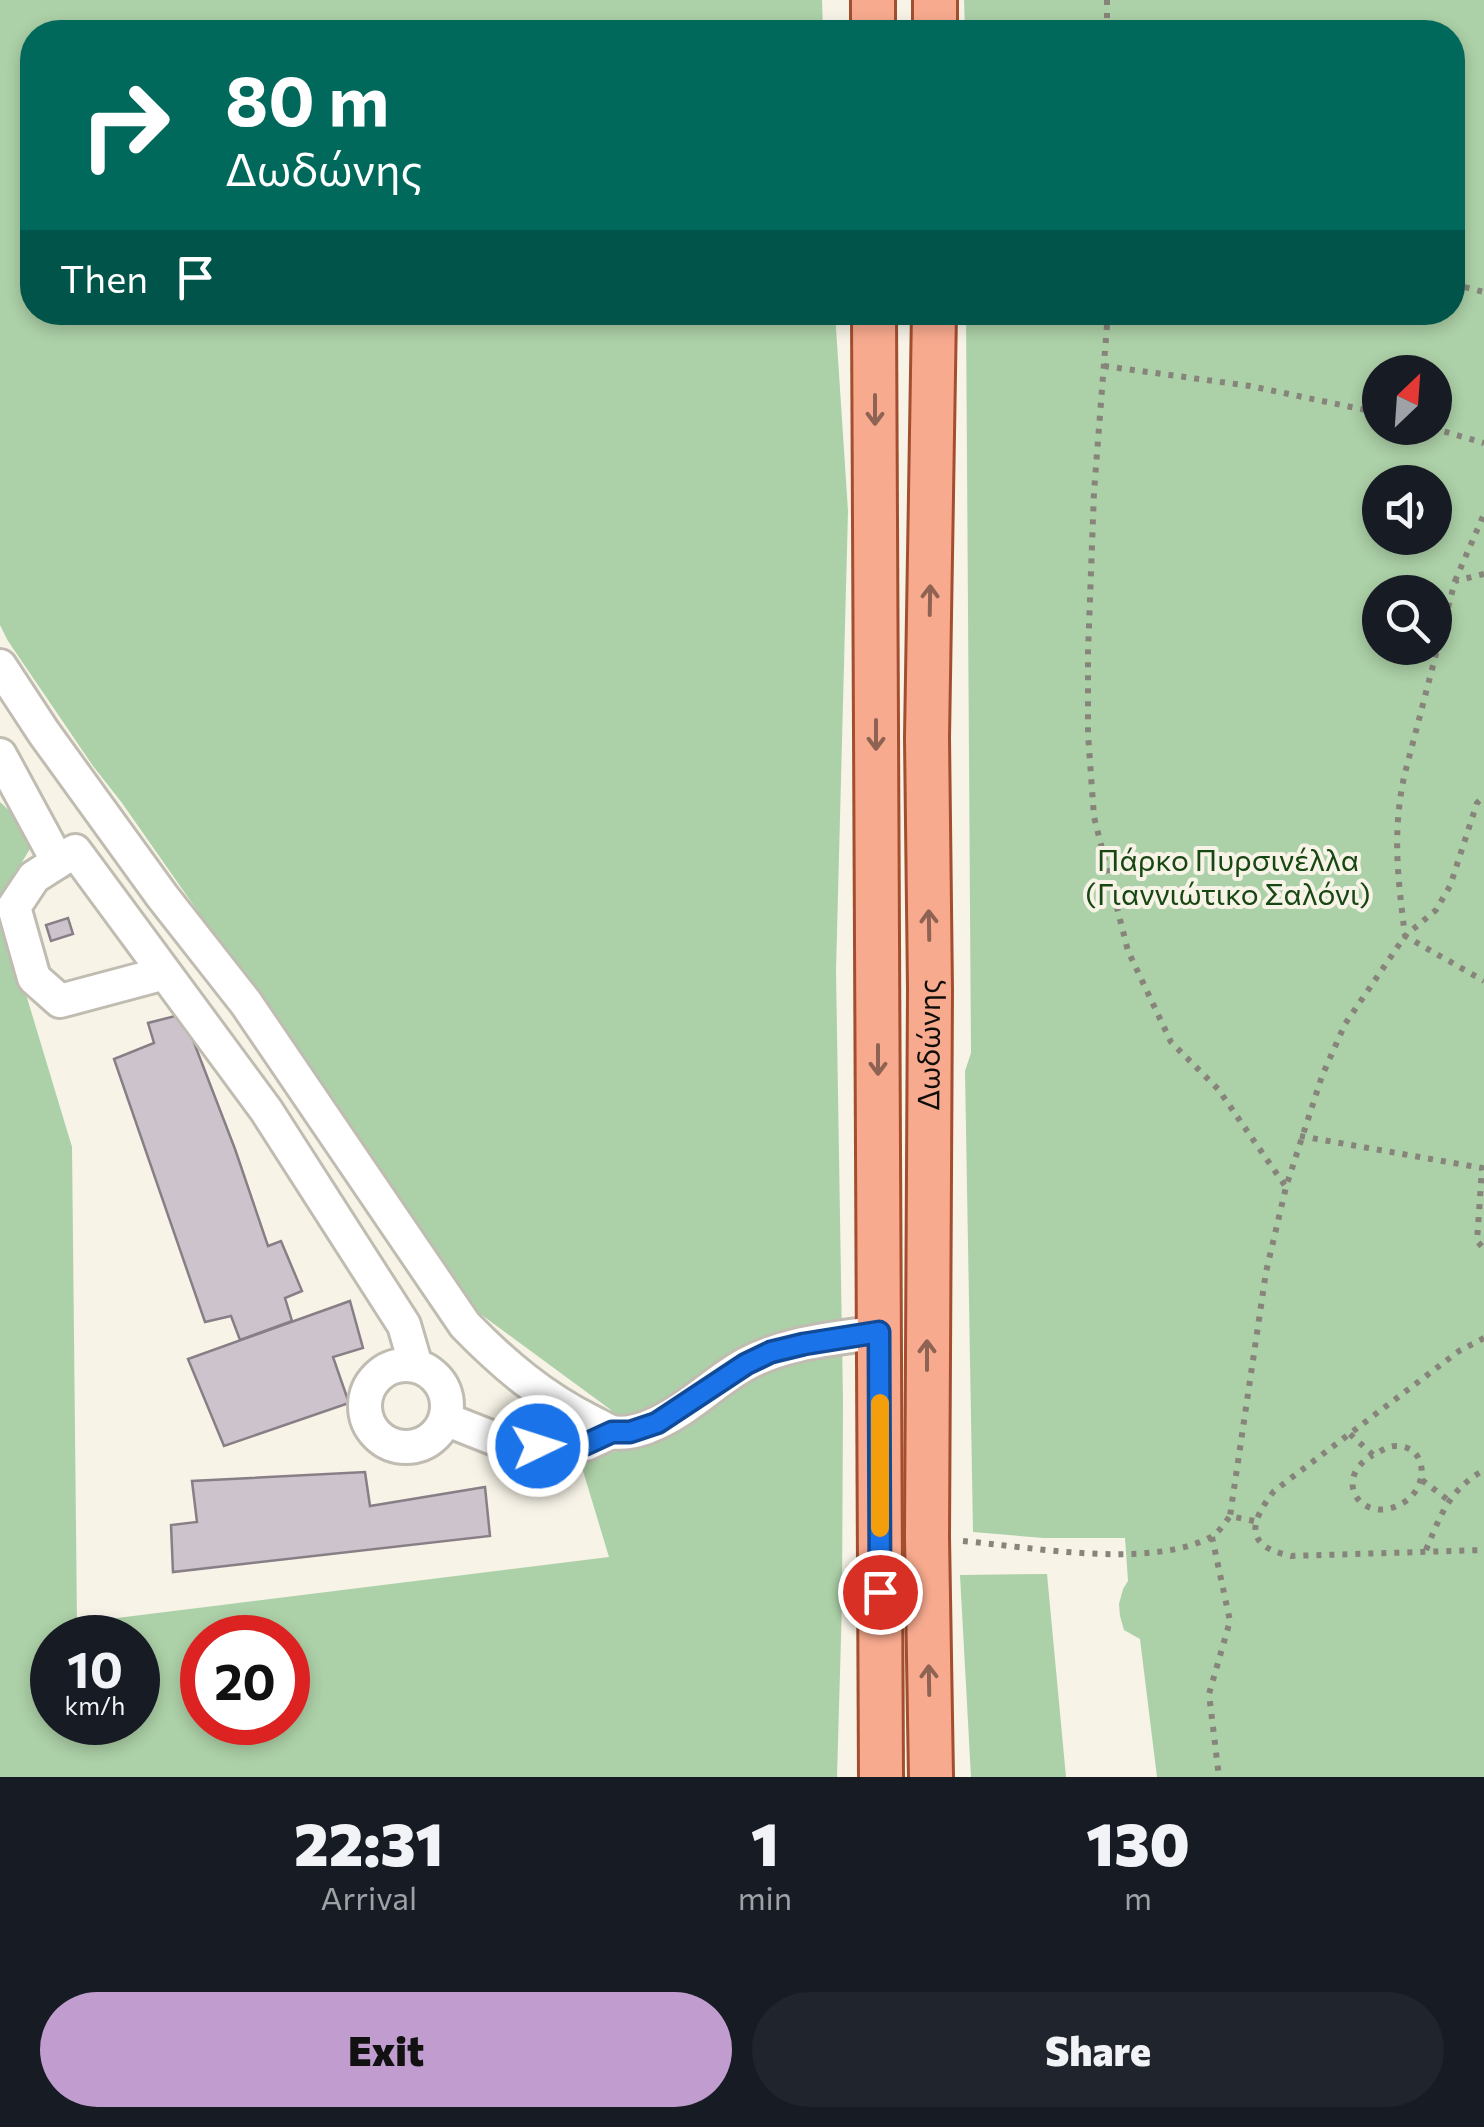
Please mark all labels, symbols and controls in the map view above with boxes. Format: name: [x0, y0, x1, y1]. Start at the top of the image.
text: 80 m: [225, 55, 389, 140]
icon: right: [60, 60, 190, 190]
text: Δωδώνης: [225, 140, 423, 195]
icon: arrive: [168, 250, 223, 305]
text: Then: [60, 254, 148, 301]
north arrow: [1362, 355, 1452, 445]
map controls: [1362, 355, 1452, 665]
one-way arrow: [866, 392, 884, 425]
button: sound: [1362, 465, 1452, 555]
button: search: [1362, 575, 1452, 665]
one-way arrow: [920, 584, 940, 616]
one-way arrow: [866, 718, 886, 750]
park label: Πάρκο Πυρσινέλλα (Γιαννιώτικο Σαλόνι): [1085, 840, 1371, 911]
one-way arrow: [920, 909, 938, 942]
street label: Δωδώνης: [908, 979, 946, 1111]
one-way arrow: [868, 1042, 888, 1075]
one-way arrow: [918, 1339, 936, 1372]
position arrow: [486, 1394, 590, 1498]
pin: [838, 1550, 923, 1635]
icon: arrive: [853, 1565, 908, 1620]
speed limit sign: 20: [180, 1615, 310, 1745]
text: 10: [67, 1637, 123, 1698]
one-way arrow: [920, 1664, 938, 1696]
text: km/h: [65, 1690, 125, 1720]
text: 22:31: [294, 1805, 444, 1878]
text: 1: [751, 1805, 779, 1878]
text: 130: [1086, 1805, 1190, 1878]
text: Arrival: [320, 1877, 417, 1917]
text: min: [738, 1877, 792, 1917]
text: m: [1124, 1877, 1152, 1917]
button: Exit: [40, 1992, 732, 2107]
button: Share: [752, 1992, 1444, 2107]

